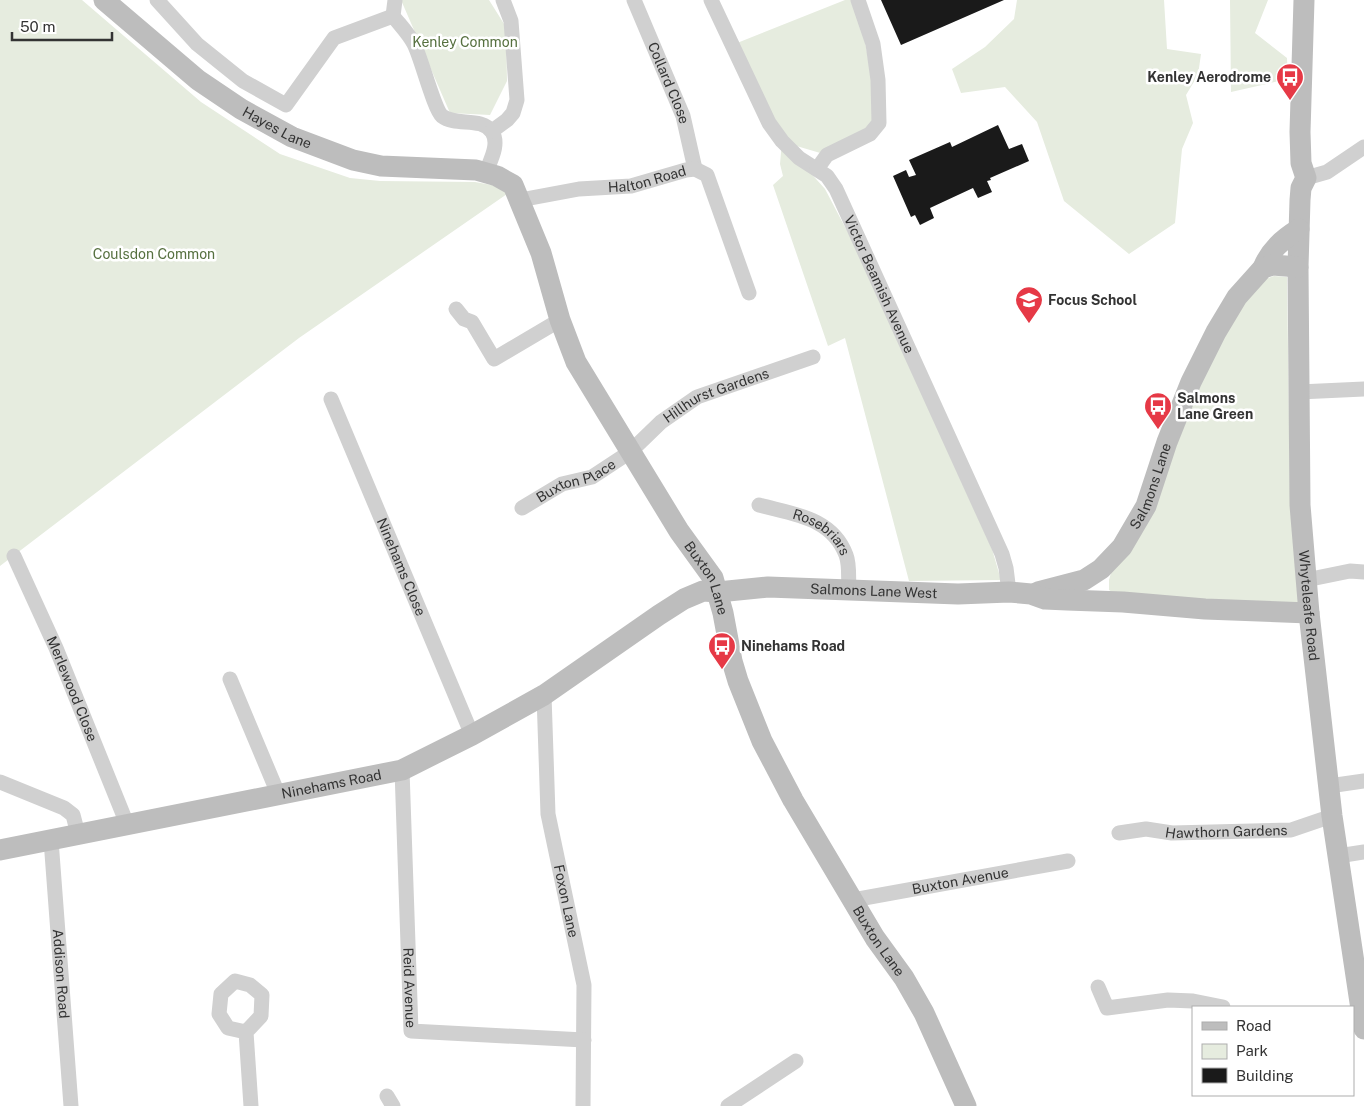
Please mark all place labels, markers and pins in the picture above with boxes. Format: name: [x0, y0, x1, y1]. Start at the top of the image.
bus stop icon: Kenley Aerodrome: [1275, 62, 1305, 101]
place label: Kenley Aerodrome: [1147, 69, 1271, 85]
school or university icon: Focus School: [1014, 285, 1044, 324]
place label: Focus School: [1048, 292, 1137, 308]
place label: Salmons Lane Green: [1177, 390, 1253, 422]
bus stop icon: Salmons Lane Green: [1143, 391, 1173, 430]
bus stop icon: Ninehams Road: [707, 631, 737, 670]
place label: Ninehams Road: [741, 638, 845, 654]

